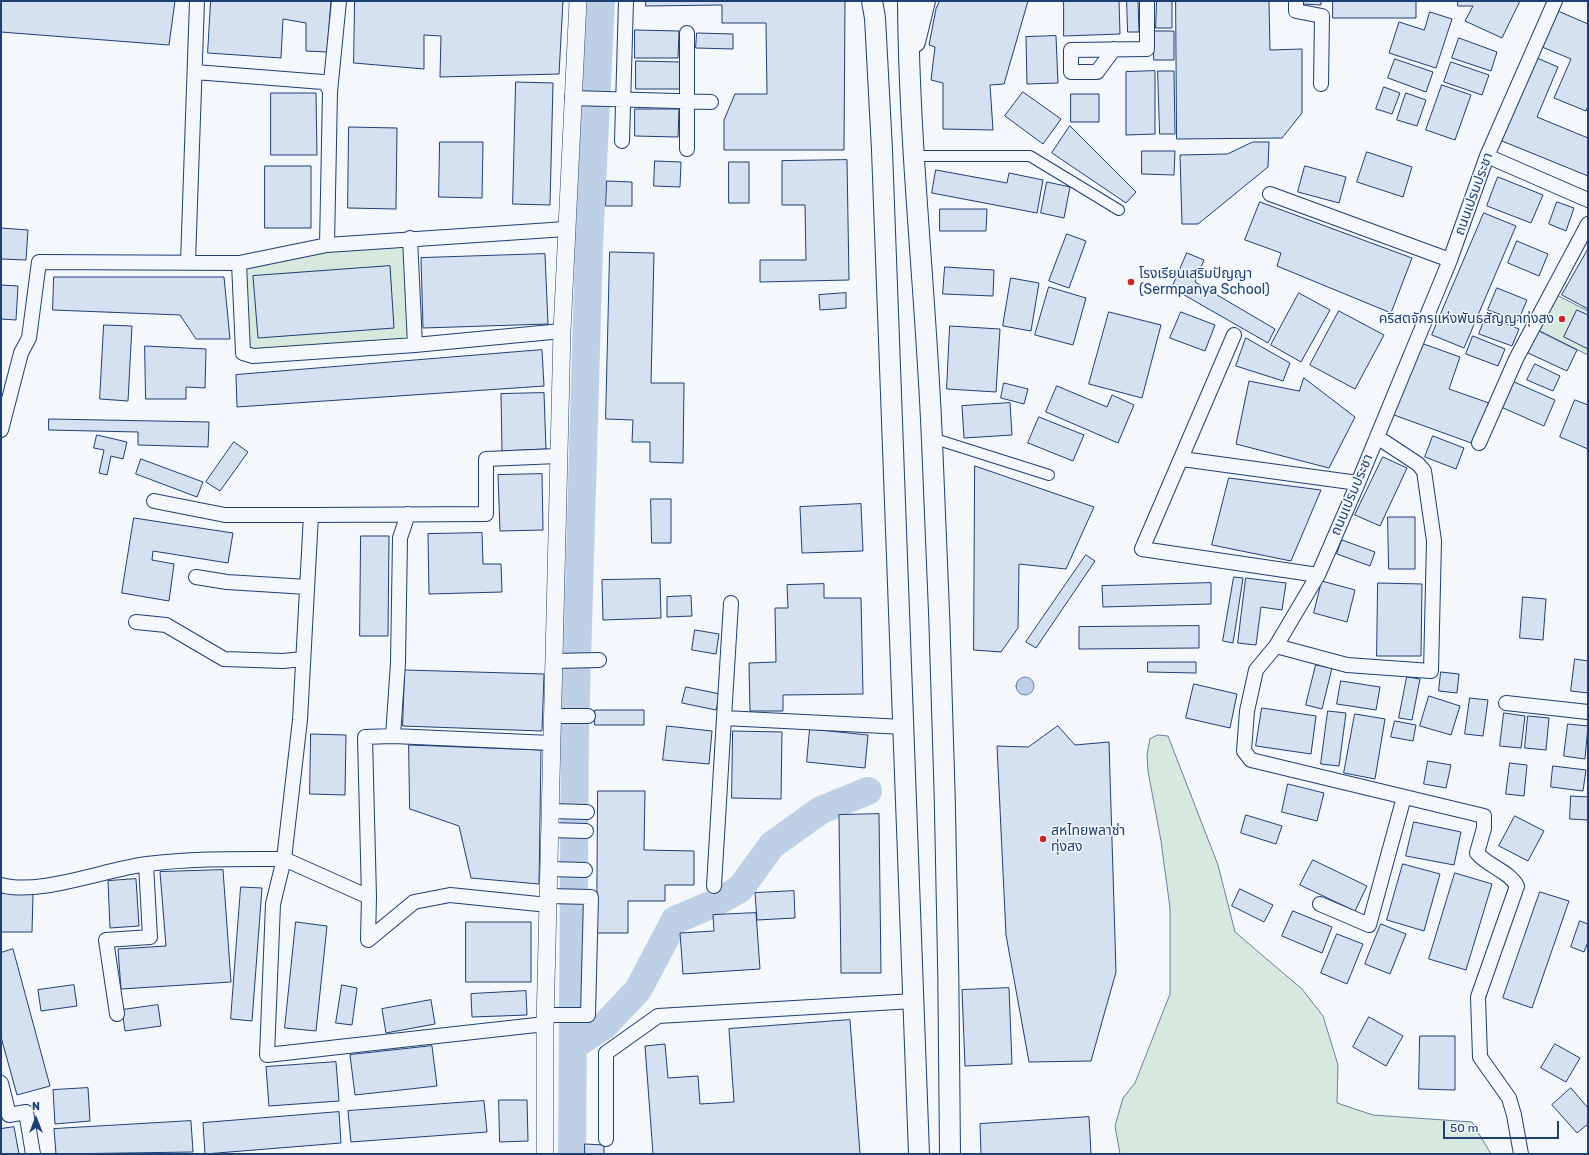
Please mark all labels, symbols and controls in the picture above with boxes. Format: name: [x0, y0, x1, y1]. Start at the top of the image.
street label: ถนนเปรมประชา: [1451, 150, 1497, 238]
place label: โรงเรียนเสริมปัญญา (Sermpanya School): [1139, 266, 1270, 298]
marker: โรงเรียนเสริมปัญญา (Sermpanya School): [1126, 277, 1136, 287]
place label: คริสตจักรแห่งพันธสัญญาทุ่งสง: [1379, 311, 1554, 327]
marker: คริสตจักรแห่งพันธสัญญาทุ่งสง: [1557, 314, 1567, 324]
street label: ถนนเปรมประชา: [1327, 452, 1377, 538]
place label: สหไทยพลาซ่า ทุ่งสง: [1051, 823, 1125, 856]
marker: สหไทยพลาซ่า ทุ่งสง: [1038, 834, 1048, 844]
north arrow: [16, 1099, 56, 1139]
text: N: [32, 1100, 40, 1113]
scale bar: [1445, 1113, 1561, 1139]
text: 50 m: [1450, 1121, 1478, 1135]

